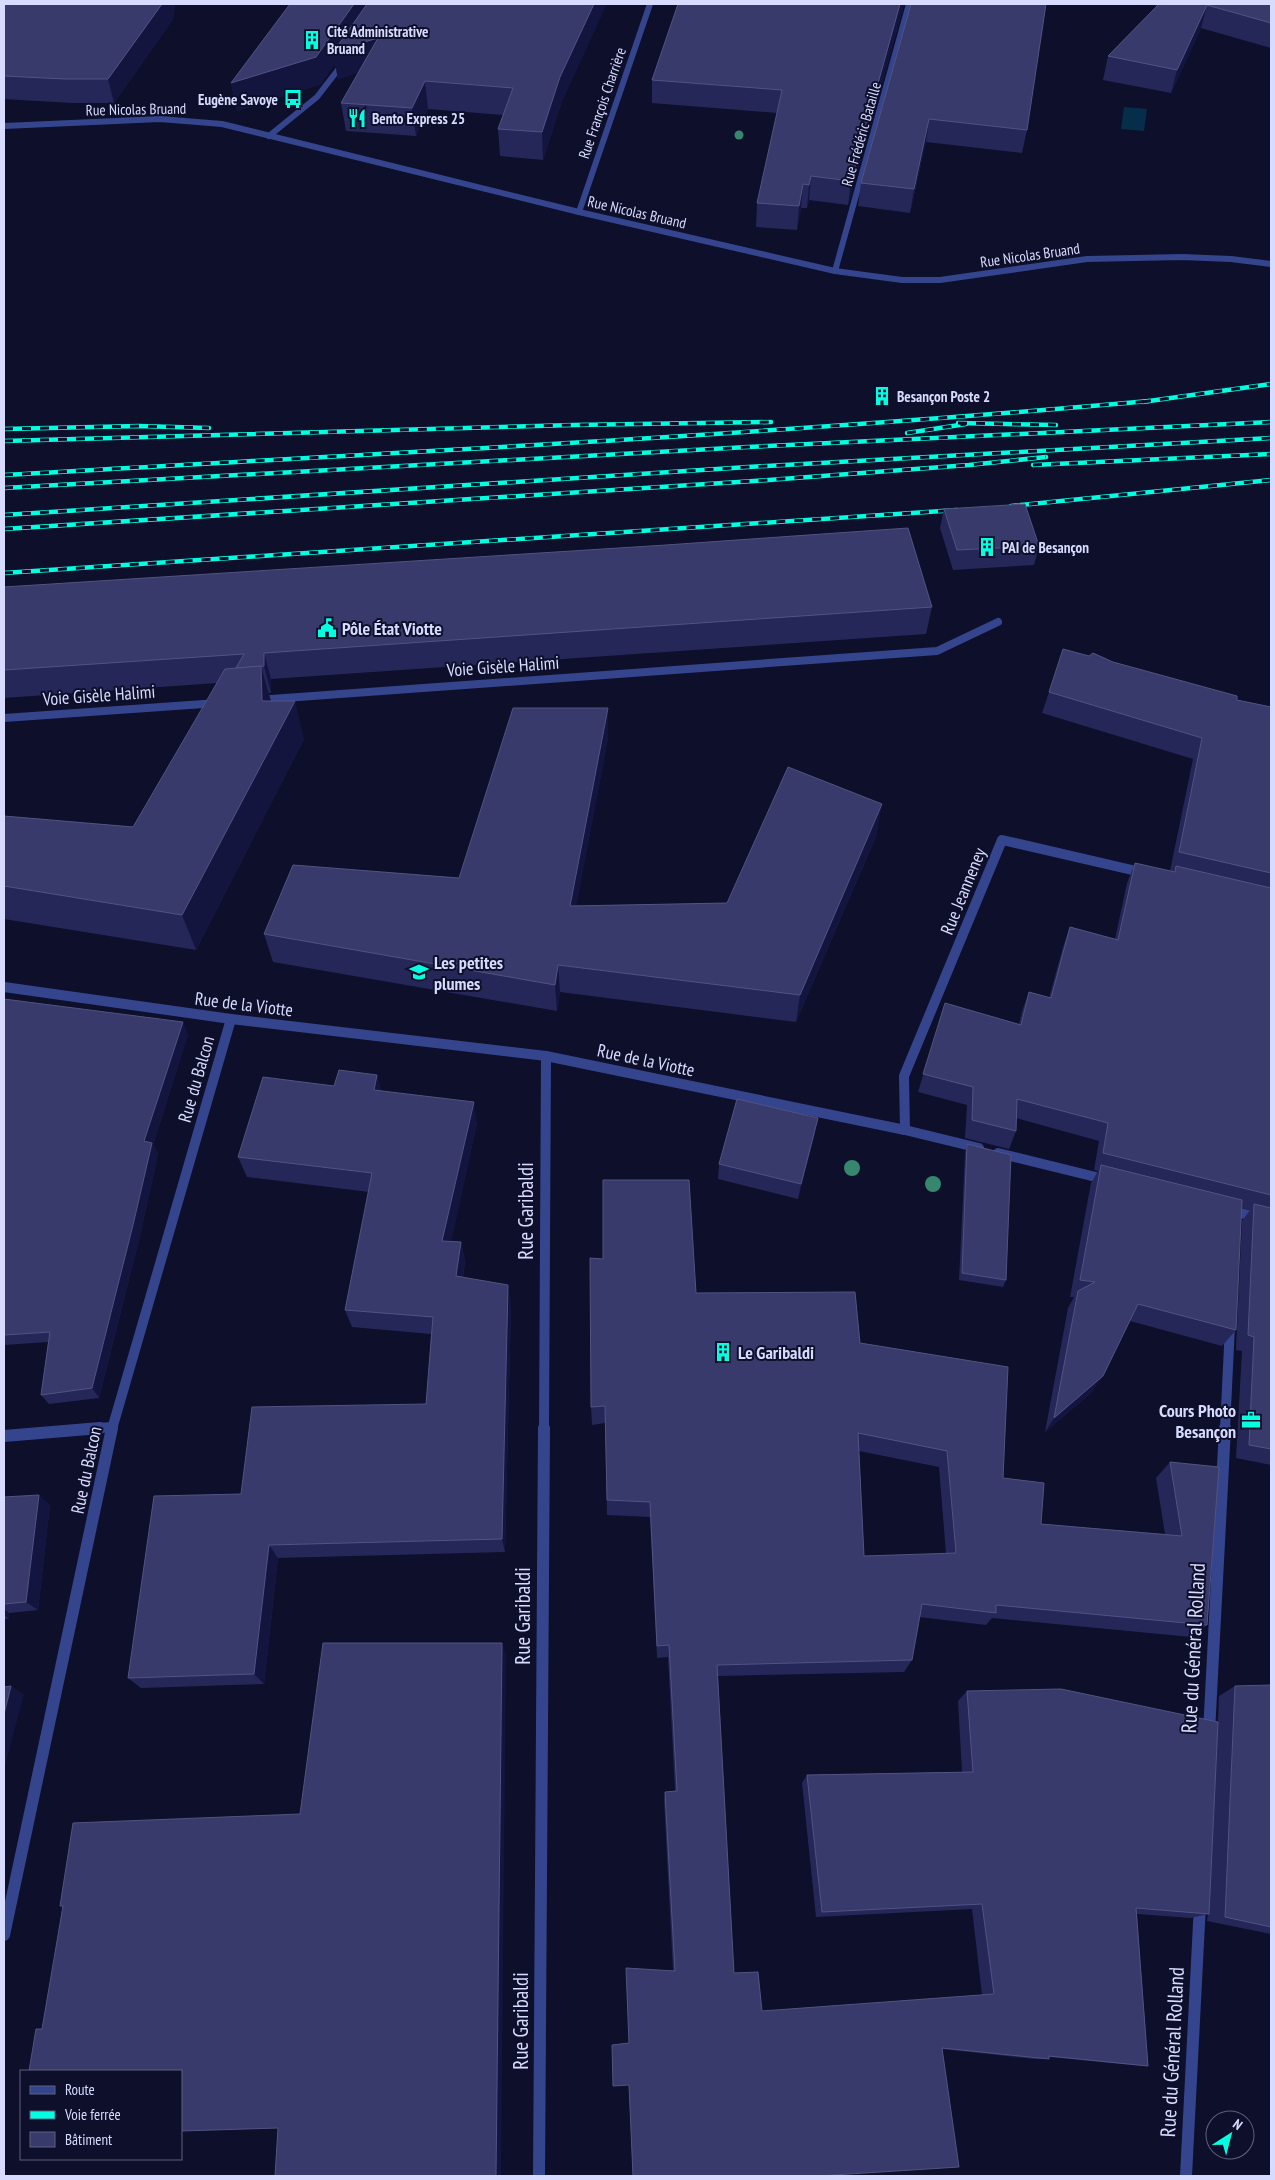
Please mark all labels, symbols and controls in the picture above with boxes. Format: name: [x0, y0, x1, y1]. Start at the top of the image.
place label: Cité Administrative Bruand: [327, 22, 428, 58]
building icon: Cité Administrative Bruand: [301, 29, 323, 51]
street label: Rue François Charrière: [574, 45, 630, 161]
street label: Rue Frédéric Bataille: [837, 80, 885, 188]
bus stop icon: Eugène Savoye: [282, 88, 304, 110]
place label: Eugène Savoye: [198, 90, 278, 109]
street label: Rue Nicolas Bruand: [86, 99, 186, 119]
restaurant icon: Bento Express 25: [346, 107, 368, 129]
place label: Bento Express 25: [372, 109, 465, 128]
street label: Rue Nicolas Bruand: [586, 191, 688, 233]
street label: Rue Nicolas Bruand: [979, 239, 1081, 271]
building icon: Besançon Poste 2: [871, 385, 893, 407]
place label: Besançon Poste 2: [897, 387, 990, 406]
building icon: PAI de Besançon: [976, 536, 998, 558]
place label: PAI de Besançon: [1002, 538, 1089, 557]
public building icon: Pôle État Viotte: [316, 617, 338, 639]
place label: Pôle État Viotte: [342, 617, 442, 640]
street label: Voie Gisèle Halimi: [445, 651, 560, 681]
street label: Voie Gisèle Halimi: [41, 680, 156, 710]
street label: Rue Jeanneney: [935, 844, 991, 938]
place label: Les petites plumes: [434, 951, 503, 995]
school or university icon: Les petites plumes: [408, 961, 430, 983]
street label: Rue de la Viotte: [194, 987, 294, 1021]
street label: Rue du Balcon: [173, 1033, 219, 1125]
street label: Rue de la Viotte: [595, 1038, 697, 1082]
street label: Rue Garibaldi: [512, 1162, 539, 1260]
building icon: Le Garibaldi: [712, 1341, 734, 1363]
place label: Le Garibaldi: [738, 1341, 814, 1364]
place label: Cours Photo Besançon: [1159, 1399, 1236, 1443]
office icon: Cours Photo Besançon: [1240, 1409, 1262, 1431]
street label: Rue du Balcon: [66, 1424, 106, 1516]
street label: Rue du Général Rolland: [1175, 1562, 1211, 1734]
street label: Rue Garibaldi: [509, 1567, 536, 1665]
street label: Rue du Général Rolland: [1154, 1966, 1190, 2138]
street label: Rue Garibaldi: [507, 1972, 534, 2070]
legend: [20, 2070, 182, 2160]
text: Route: [65, 2080, 95, 2099]
text: Voie ferrée: [64, 2105, 121, 2124]
north arrow: [1205, 2110, 1255, 2160]
text: N: [1229, 2115, 1246, 2134]
text: Bâtiment: [65, 2130, 112, 2149]

